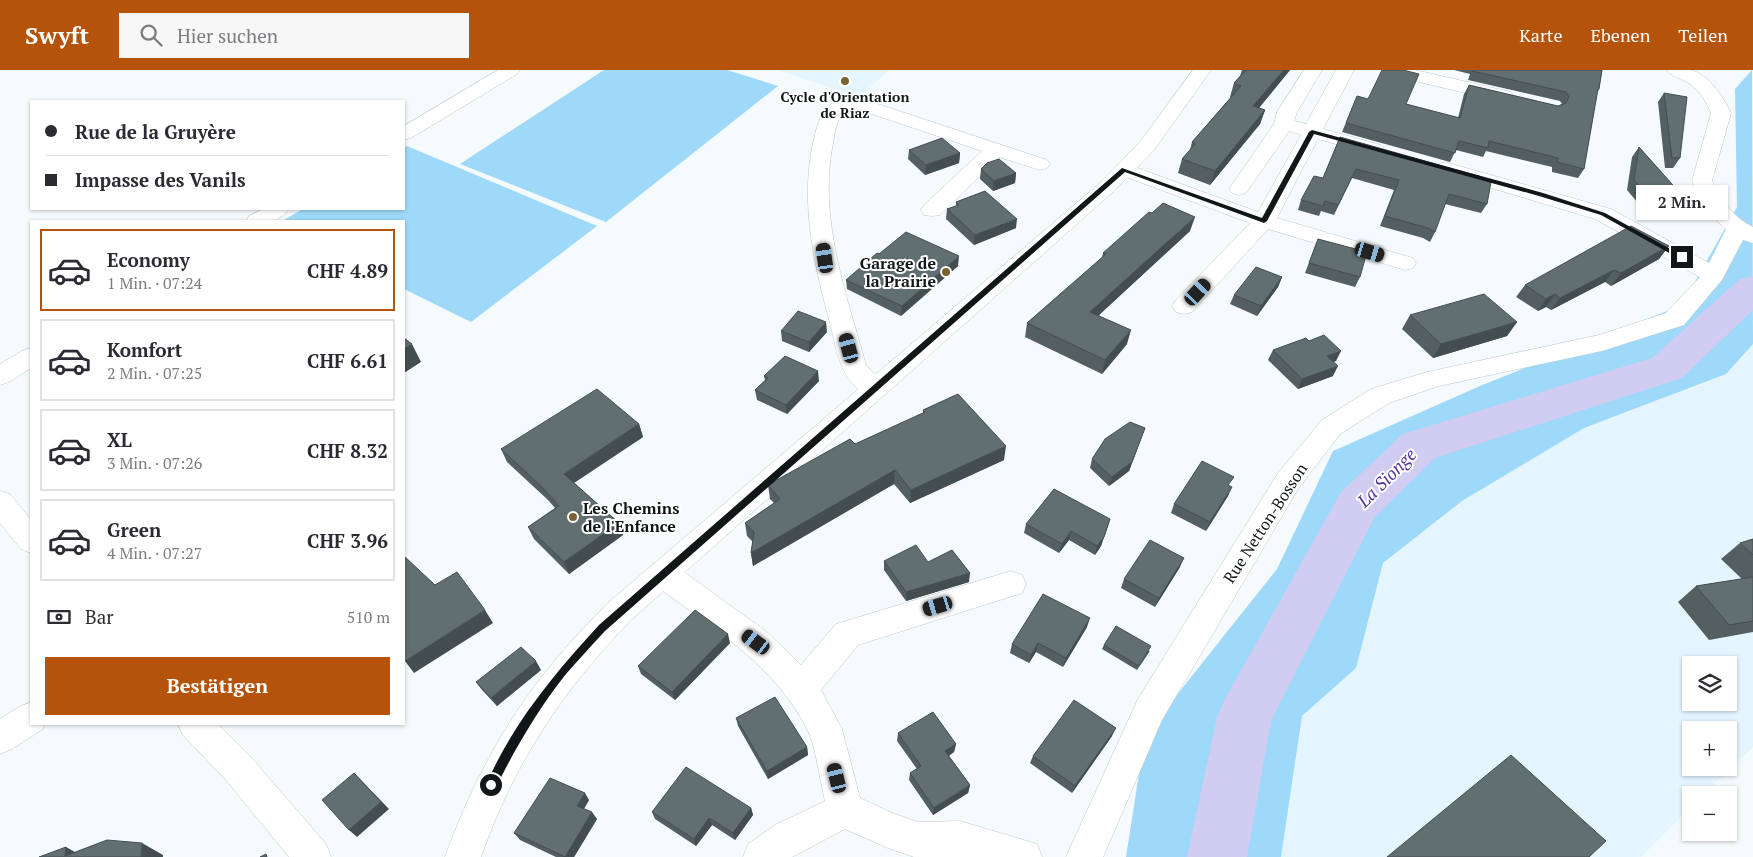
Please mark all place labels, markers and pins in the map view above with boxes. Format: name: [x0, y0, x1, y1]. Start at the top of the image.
marker: Cycle d'Orientation de Riaz: [839, 75, 851, 87]
place label: Cycle d'Orientation de Riaz: [781, 87, 909, 122]
place label: Garage de la Prairie: [860, 252, 936, 292]
marker: Garage de la Prairie: [940, 266, 952, 278]
place label: Les Chemins de l'Enfance: [583, 497, 679, 537]
marker: Les Chemins de l'Enfance: [567, 511, 579, 523]

